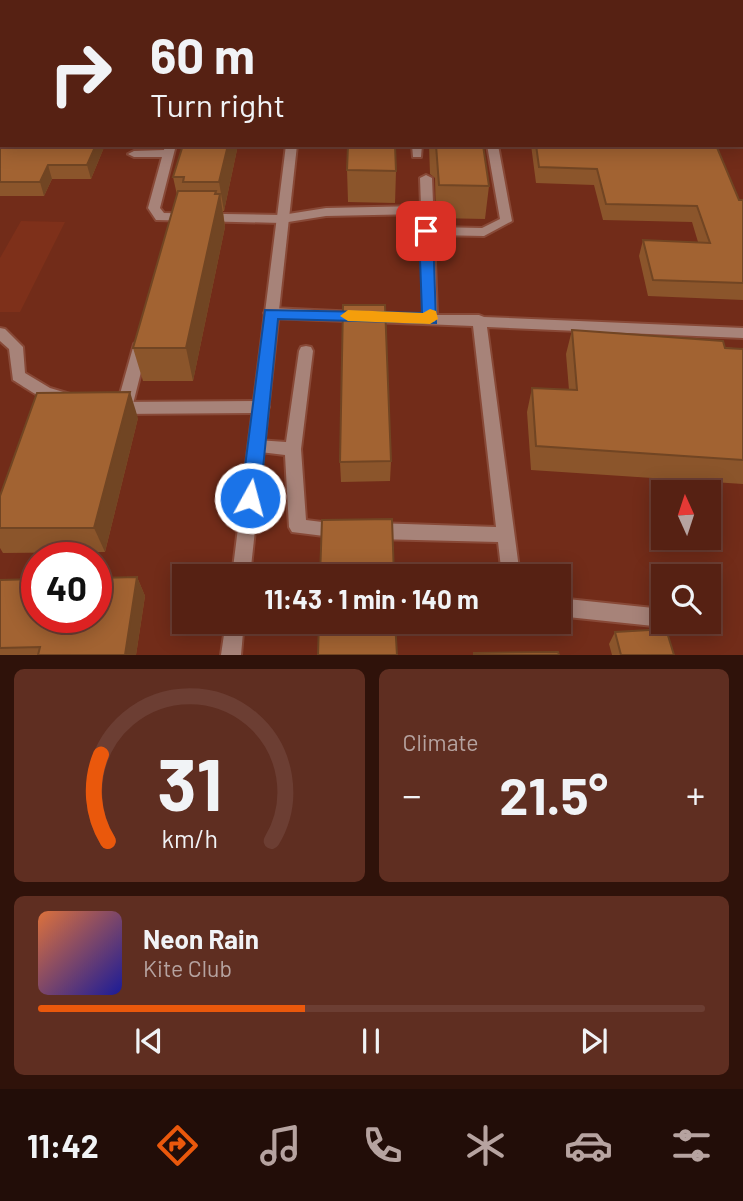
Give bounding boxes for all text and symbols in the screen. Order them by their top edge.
text: 60 m [150,25,255,84]
icon: right [35,28,126,119]
text: Turn right [150,85,285,123]
pin [396,201,456,261]
icon: arrive [407,212,445,250]
position arrow [213,461,287,535]
north arrow [651,480,721,550]
map controls [651,480,721,634]
speed limit sign: 40 [21,542,112,633]
button: search [651,564,721,634]
text: 11:43 · 1 min · 140 m [264,583,479,614]
text: Climate [403,728,479,756]
text: 31 [157,739,222,827]
text: 21.5° [499,763,608,825]
text: − [403,771,422,817]
text: + [686,771,705,817]
text: km/h [161,823,218,853]
text: Neon Rain [143,923,259,954]
text: Kite Club [143,954,232,982]
icon: previous [130,1022,168,1060]
icon: pause [352,1022,390,1060]
icon: next [575,1022,613,1060]
icon: directions [153,1121,202,1170]
icon: music [256,1121,305,1170]
icon: phone [358,1121,407,1170]
icon: climate [461,1121,510,1170]
icon: car [564,1121,613,1170]
icon: filters [667,1121,716,1170]
text: 11:42 [27,1126,99,1164]

